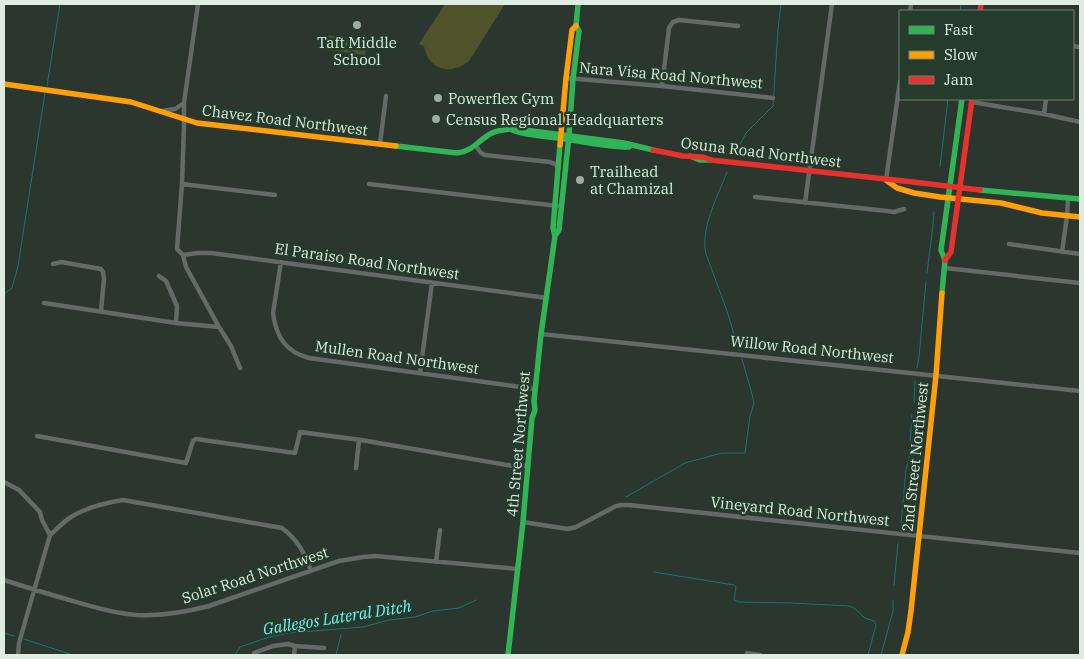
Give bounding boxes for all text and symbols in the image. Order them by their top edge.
legend [899,10,1074,100]
marker: Taft Middle School [351,19,363,31]
text: Fast [944,20,974,39]
place label: Taft Middle School [317,33,397,69]
text: Slow [944,45,978,64]
street label: Nara Visa Road Northwest [578,58,764,92]
text: Jam [944,70,973,89]
place label: Powerflex Gym [448,89,554,108]
marker: Powerflex Gym [432,92,444,104]
street label: Chavez Road Northwest [201,100,369,140]
place label: Census Regional Headquarters [446,110,663,129]
marker: Census Regional Headquarters [430,113,442,125]
street label: Osuna Road Northwest [680,133,842,171]
place label: Trailhead at Chamizal [590,162,673,198]
marker: Trailhead at Chamizal [574,174,586,186]
street label: El Paraiso Road Northwest [273,239,461,283]
street label: Willow Road Northwest [729,331,895,367]
street label: Mullen Road Northwest [314,336,480,378]
street label: 4th Street Northwest [502,370,534,518]
street label: 2nd Street Northwest [898,381,932,533]
street label: Vineyard Road Northwest [710,492,890,530]
street label: Solar Road Northwest [179,542,331,608]
water label: Gallegos Lateral Ditch [261,595,413,639]

